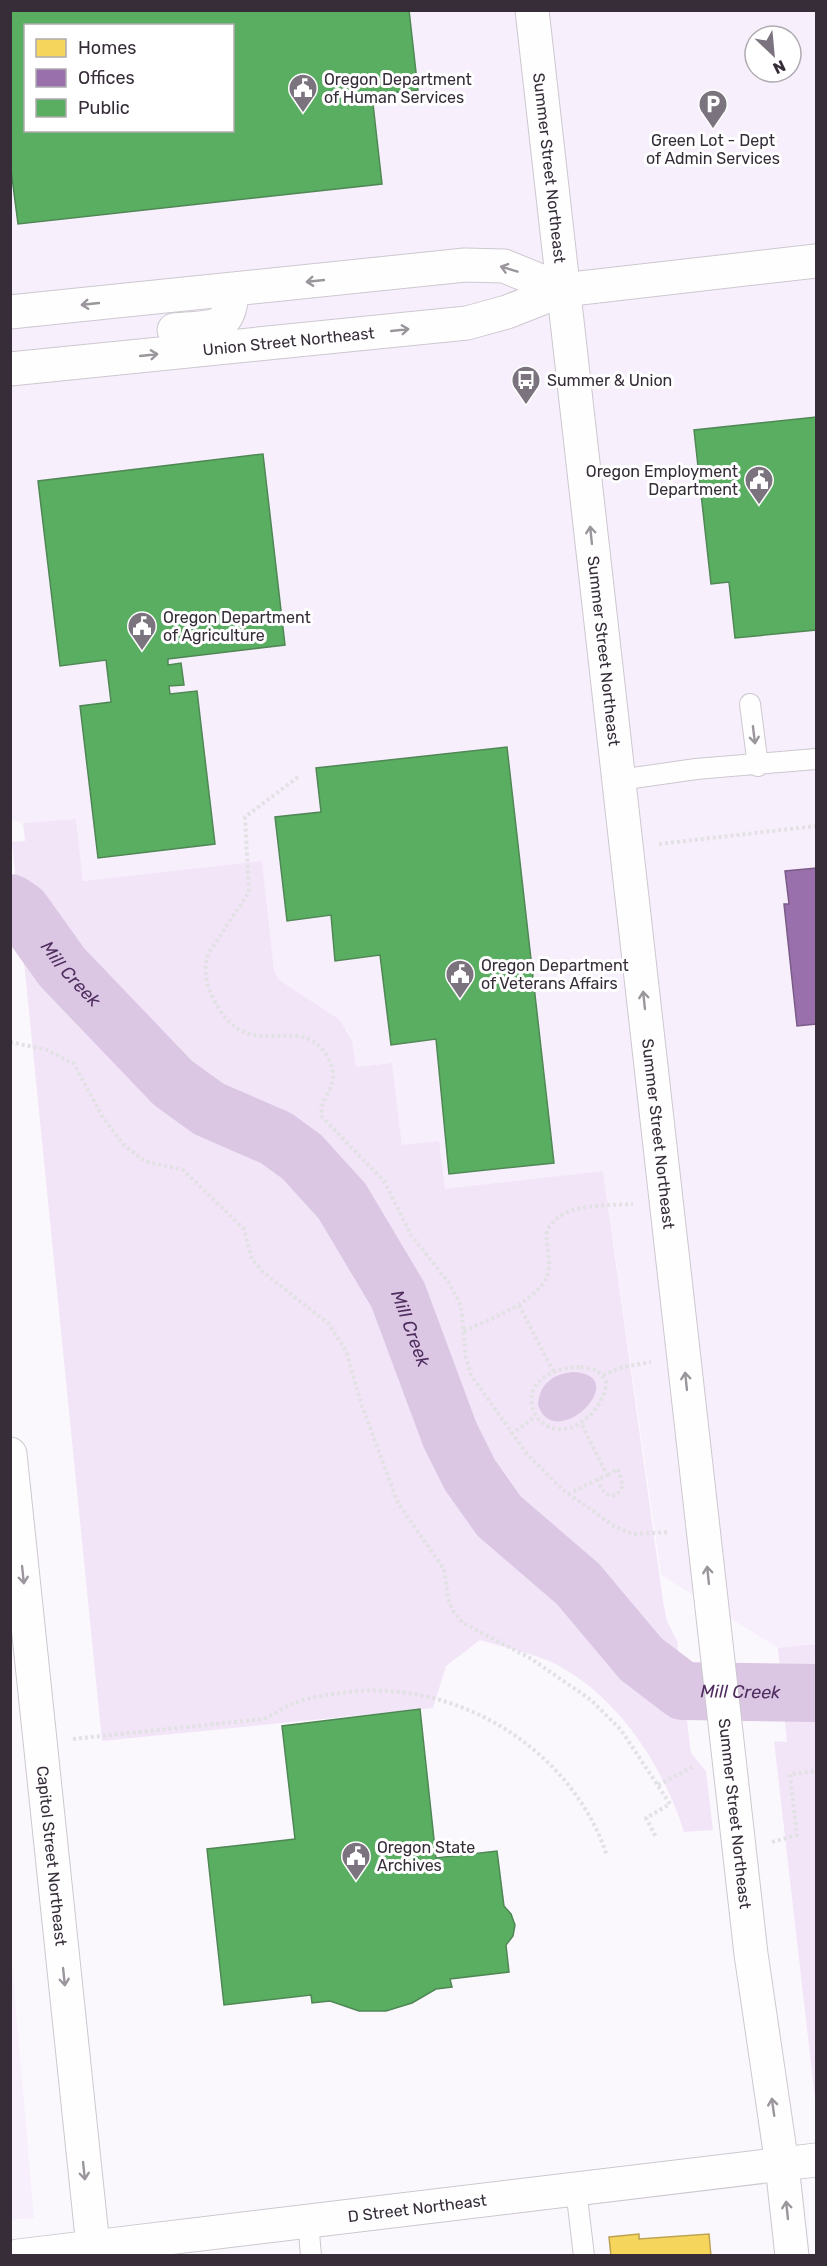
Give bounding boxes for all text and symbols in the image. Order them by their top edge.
legend [24,24,234,132]
north arrow [743,24,803,84]
text: Homes [78,37,136,59]
text: N [770,56,789,78]
text: Offices [78,67,135,89]
place label: Oregon Department of Human Services [324,70,472,107]
public building icon: Oregon Department of Human Services [287,72,319,114]
street label: Summer Street Northeast [529,72,569,264]
parking icon: Green Lot - Dept of Admin Services [697,88,729,130]
text: Public [78,97,130,119]
place label: Green Lot - Dept of Admin Services [646,131,780,168]
one-way arrow [500,263,519,274]
one-way arrow [306,276,326,287]
one-way arrow [81,299,100,310]
street label: Union Street Northeast [202,323,375,360]
one-way arrow [390,324,409,335]
one-way arrow [138,349,158,360]
bus stop icon: Summer & Union [510,364,542,406]
place label: Summer & Union [547,371,672,390]
place label: Oregon Employment Department [586,462,738,499]
public building icon: Oregon Employment Department [743,464,775,506]
one-way arrow [585,525,596,545]
street label: Summer Street Northeast [584,555,624,747]
place label: Oregon Department of Agriculture [163,608,311,645]
public building icon: Oregon Department of Agriculture [126,610,158,652]
one-way arrow [748,724,759,744]
water label: Mill Creek [36,937,106,1012]
place label: Oregon Department of Veterans Affairs [481,956,629,993]
public building icon: Oregon Department of Veterans Affairs [444,958,476,1000]
one-way arrow [638,990,649,1010]
street label: Summer Street Northeast [638,1038,678,1230]
water label: Mill Creek [386,1287,435,1371]
one-way arrow [681,1372,692,1392]
one-way arrow [18,1564,29,1584]
one-way arrow [702,1566,713,1586]
water label: Mill Creek [700,1680,781,1703]
street label: Summer Street Northeast [715,1717,755,1910]
street label: Capitol Street Northeast [33,1765,70,1947]
place label: Oregon State Archives [377,1838,475,1875]
public building icon: Oregon State Archives [340,1840,372,1882]
one-way arrow [59,1967,70,1987]
one-way arrow [768,2097,779,2117]
one-way arrow [79,2161,90,2181]
street label: D Street Northeast [347,2191,488,2226]
one-way arrow [781,2201,792,2221]

